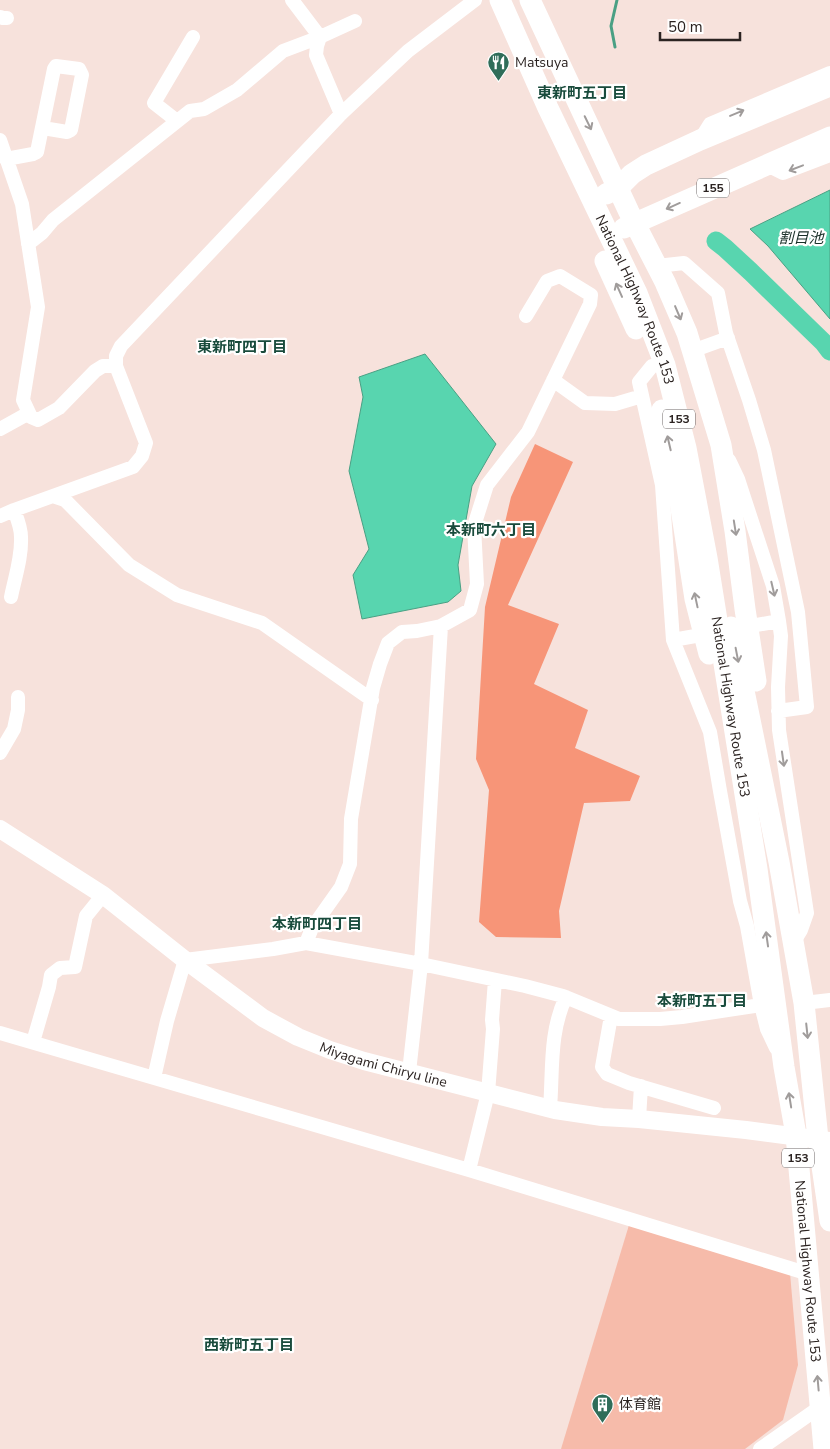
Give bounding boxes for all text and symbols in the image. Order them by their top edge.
scale bar [660,10,740,42]
text: 50 m [668,17,703,37]
restaurant icon: Matsuya [487,50,511,81]
place label: Matsuya [515,53,568,72]
district label: 東新町五丁目 [537,83,627,103]
one-way arrow [729,107,744,117]
one-way arrow [583,116,593,131]
one-way arrow [789,164,804,173]
road number: 155 [697,178,729,198]
one-way arrow [666,202,681,212]
street label: National Highway Route 153 [591,212,679,386]
water label: 割目池 [778,228,825,248]
one-way arrow [613,283,623,298]
one-way arrow [675,305,684,320]
district label: 東新町四丁目 [197,337,287,357]
road number: 153 [663,409,695,428]
one-way arrow [664,436,673,452]
district label: 本新町六丁目 [446,520,536,540]
one-way arrow [730,520,740,536]
one-way arrow [769,580,778,596]
one-way arrow [691,593,700,609]
street label: National Highway Route 153 [707,615,754,799]
one-way arrow [733,646,742,662]
one-way arrow [778,751,788,767]
district label: 本新町四丁目 [272,914,362,934]
one-way arrow [761,931,771,947]
district label: 本新町五丁目 [657,991,747,1011]
one-way arrow [802,1022,812,1038]
street label: Miyagami Chiryu line [317,1038,449,1092]
one-way arrow [784,1092,794,1108]
road number: 153 [782,1148,814,1168]
street label: National Highway Route 153 [790,1179,825,1363]
district label: 西新町五丁目 [204,1335,294,1355]
one-way arrow [813,1375,823,1391]
building icon: 体育館 [591,1392,615,1423]
place label: 体育館 [619,1395,661,1414]

